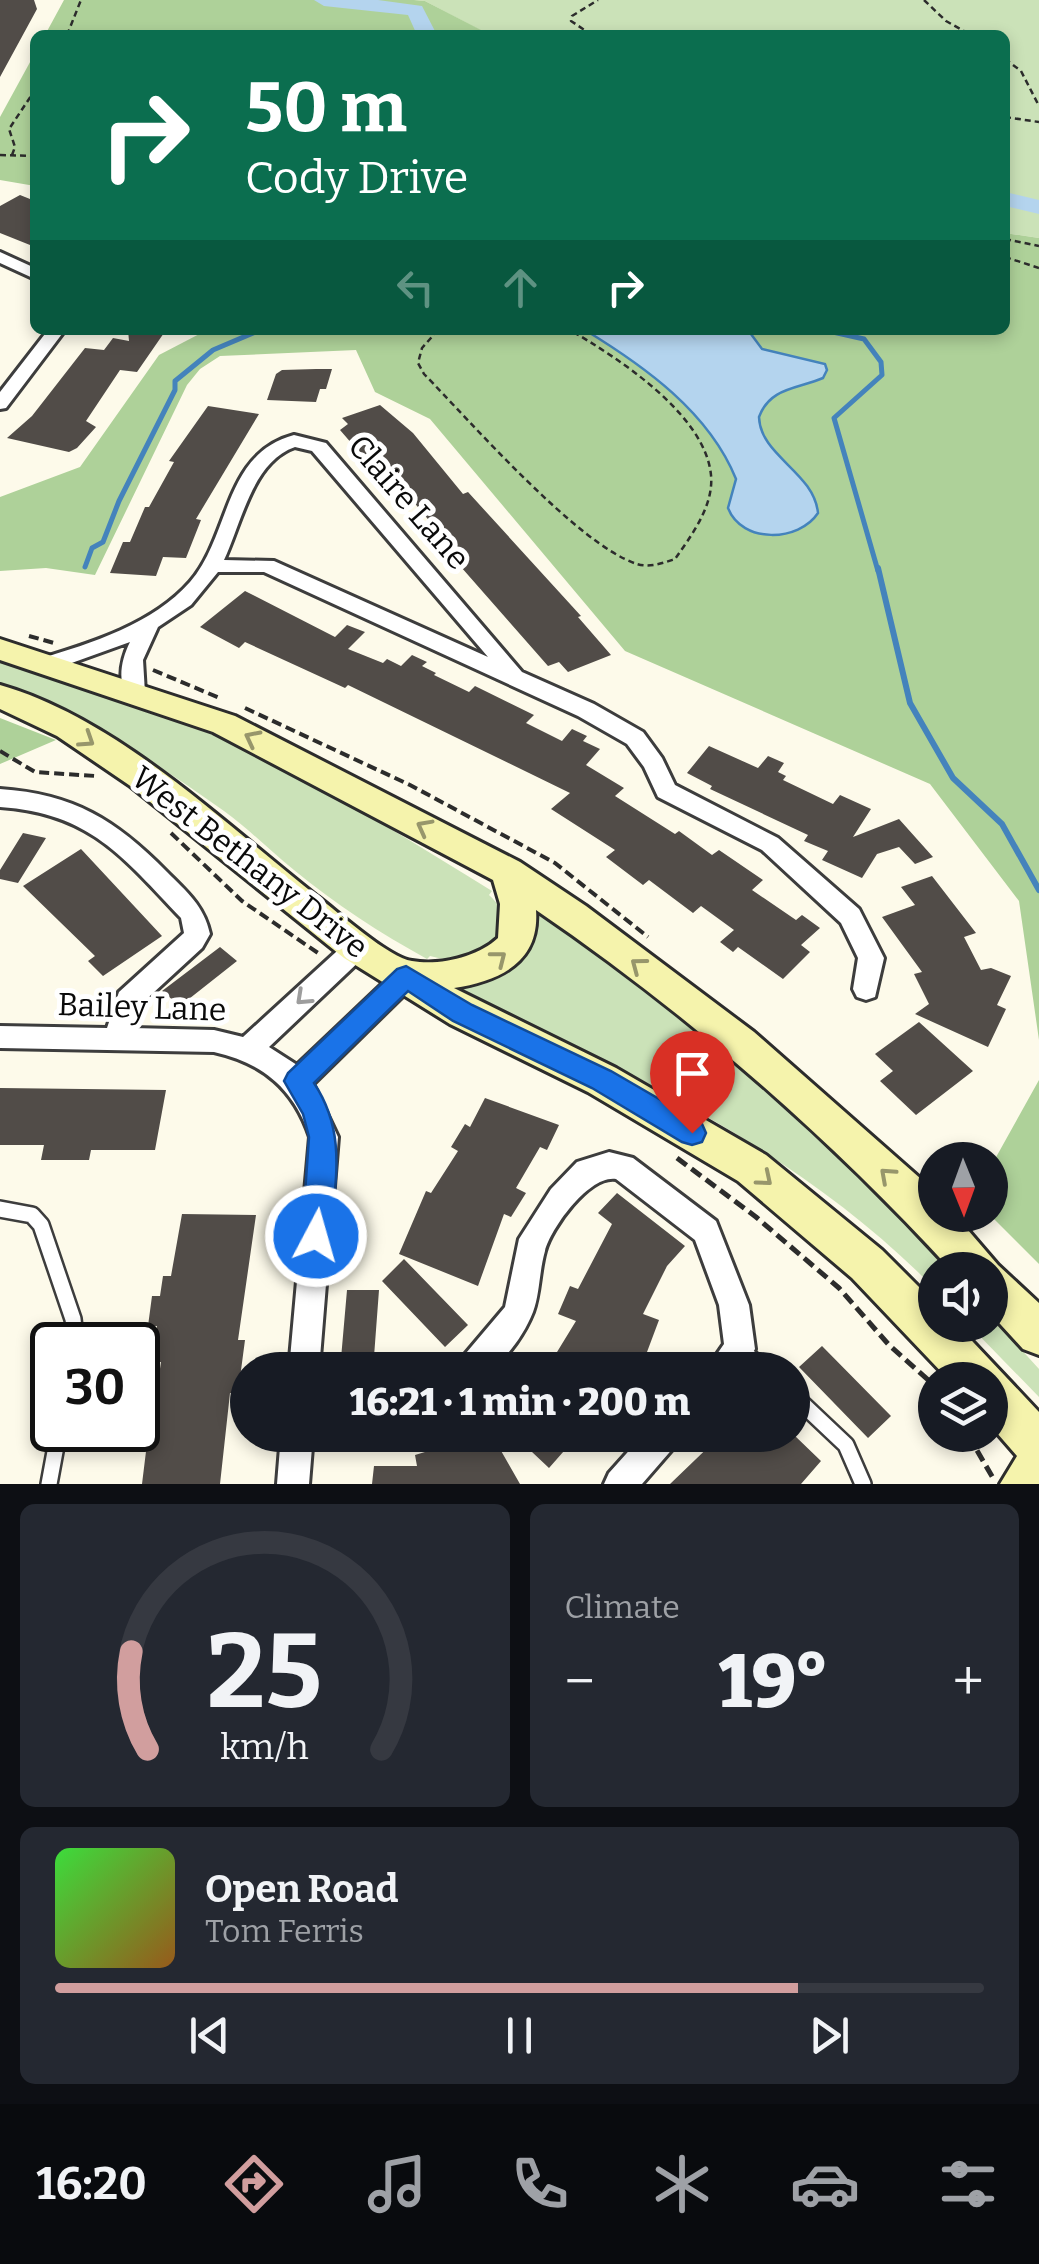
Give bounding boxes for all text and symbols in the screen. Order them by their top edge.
text: 50 m [245,66,407,150]
icon: right [80,70,210,200]
text: Cody Drive [245,151,468,205]
icon: left [388,260,443,315]
icon: ahead [493,260,548,315]
icon: right [598,260,653,315]
street label: Claire Lane [340,427,478,577]
one-way arrow [76,728,94,747]
one-way arrow [244,730,262,750]
street label: West Bethany Drive [124,758,376,966]
one-way arrow [416,819,434,839]
one-way arrow [488,952,506,970]
one-way arrow [631,960,649,977]
street label: Bailey Lane [57,985,227,1029]
one-way arrow [296,986,315,1004]
pin [650,1031,735,1134]
icon: arrive [665,1046,720,1101]
north arrow [918,1142,1008,1232]
map controls [918,1142,1008,1452]
one-way arrow [753,1167,771,1185]
one-way arrow [880,1169,899,1187]
position arrow [264,1184,368,1288]
button: sound [918,1252,1008,1342]
speed limit sign: 30 [30,1322,160,1452]
button: layers [918,1362,1008,1452]
text: 16:21 · 1 min · 200 m [350,1379,690,1425]
text: Climate [565,1588,680,1626]
text: 25 [207,1610,322,1735]
text: 19° [719,1637,829,1727]
text: − [565,1649,595,1715]
text: + [953,1649,984,1715]
text: km/h [221,1726,309,1768]
text: Open Road [205,1866,398,1912]
text: Tom Ferris [205,1912,364,1950]
icon: previous [182,2008,237,2063]
icon: pause [492,2008,547,2063]
icon: next [802,2008,857,2063]
icon: directions [219,2149,289,2219]
icon: music [362,2149,432,2219]
icon: phone [505,2149,575,2219]
icon: climate [647,2149,717,2219]
icon: car [790,2149,860,2219]
icon: filters [933,2149,1003,2219]
text: 16:20 [36,2157,147,2211]

